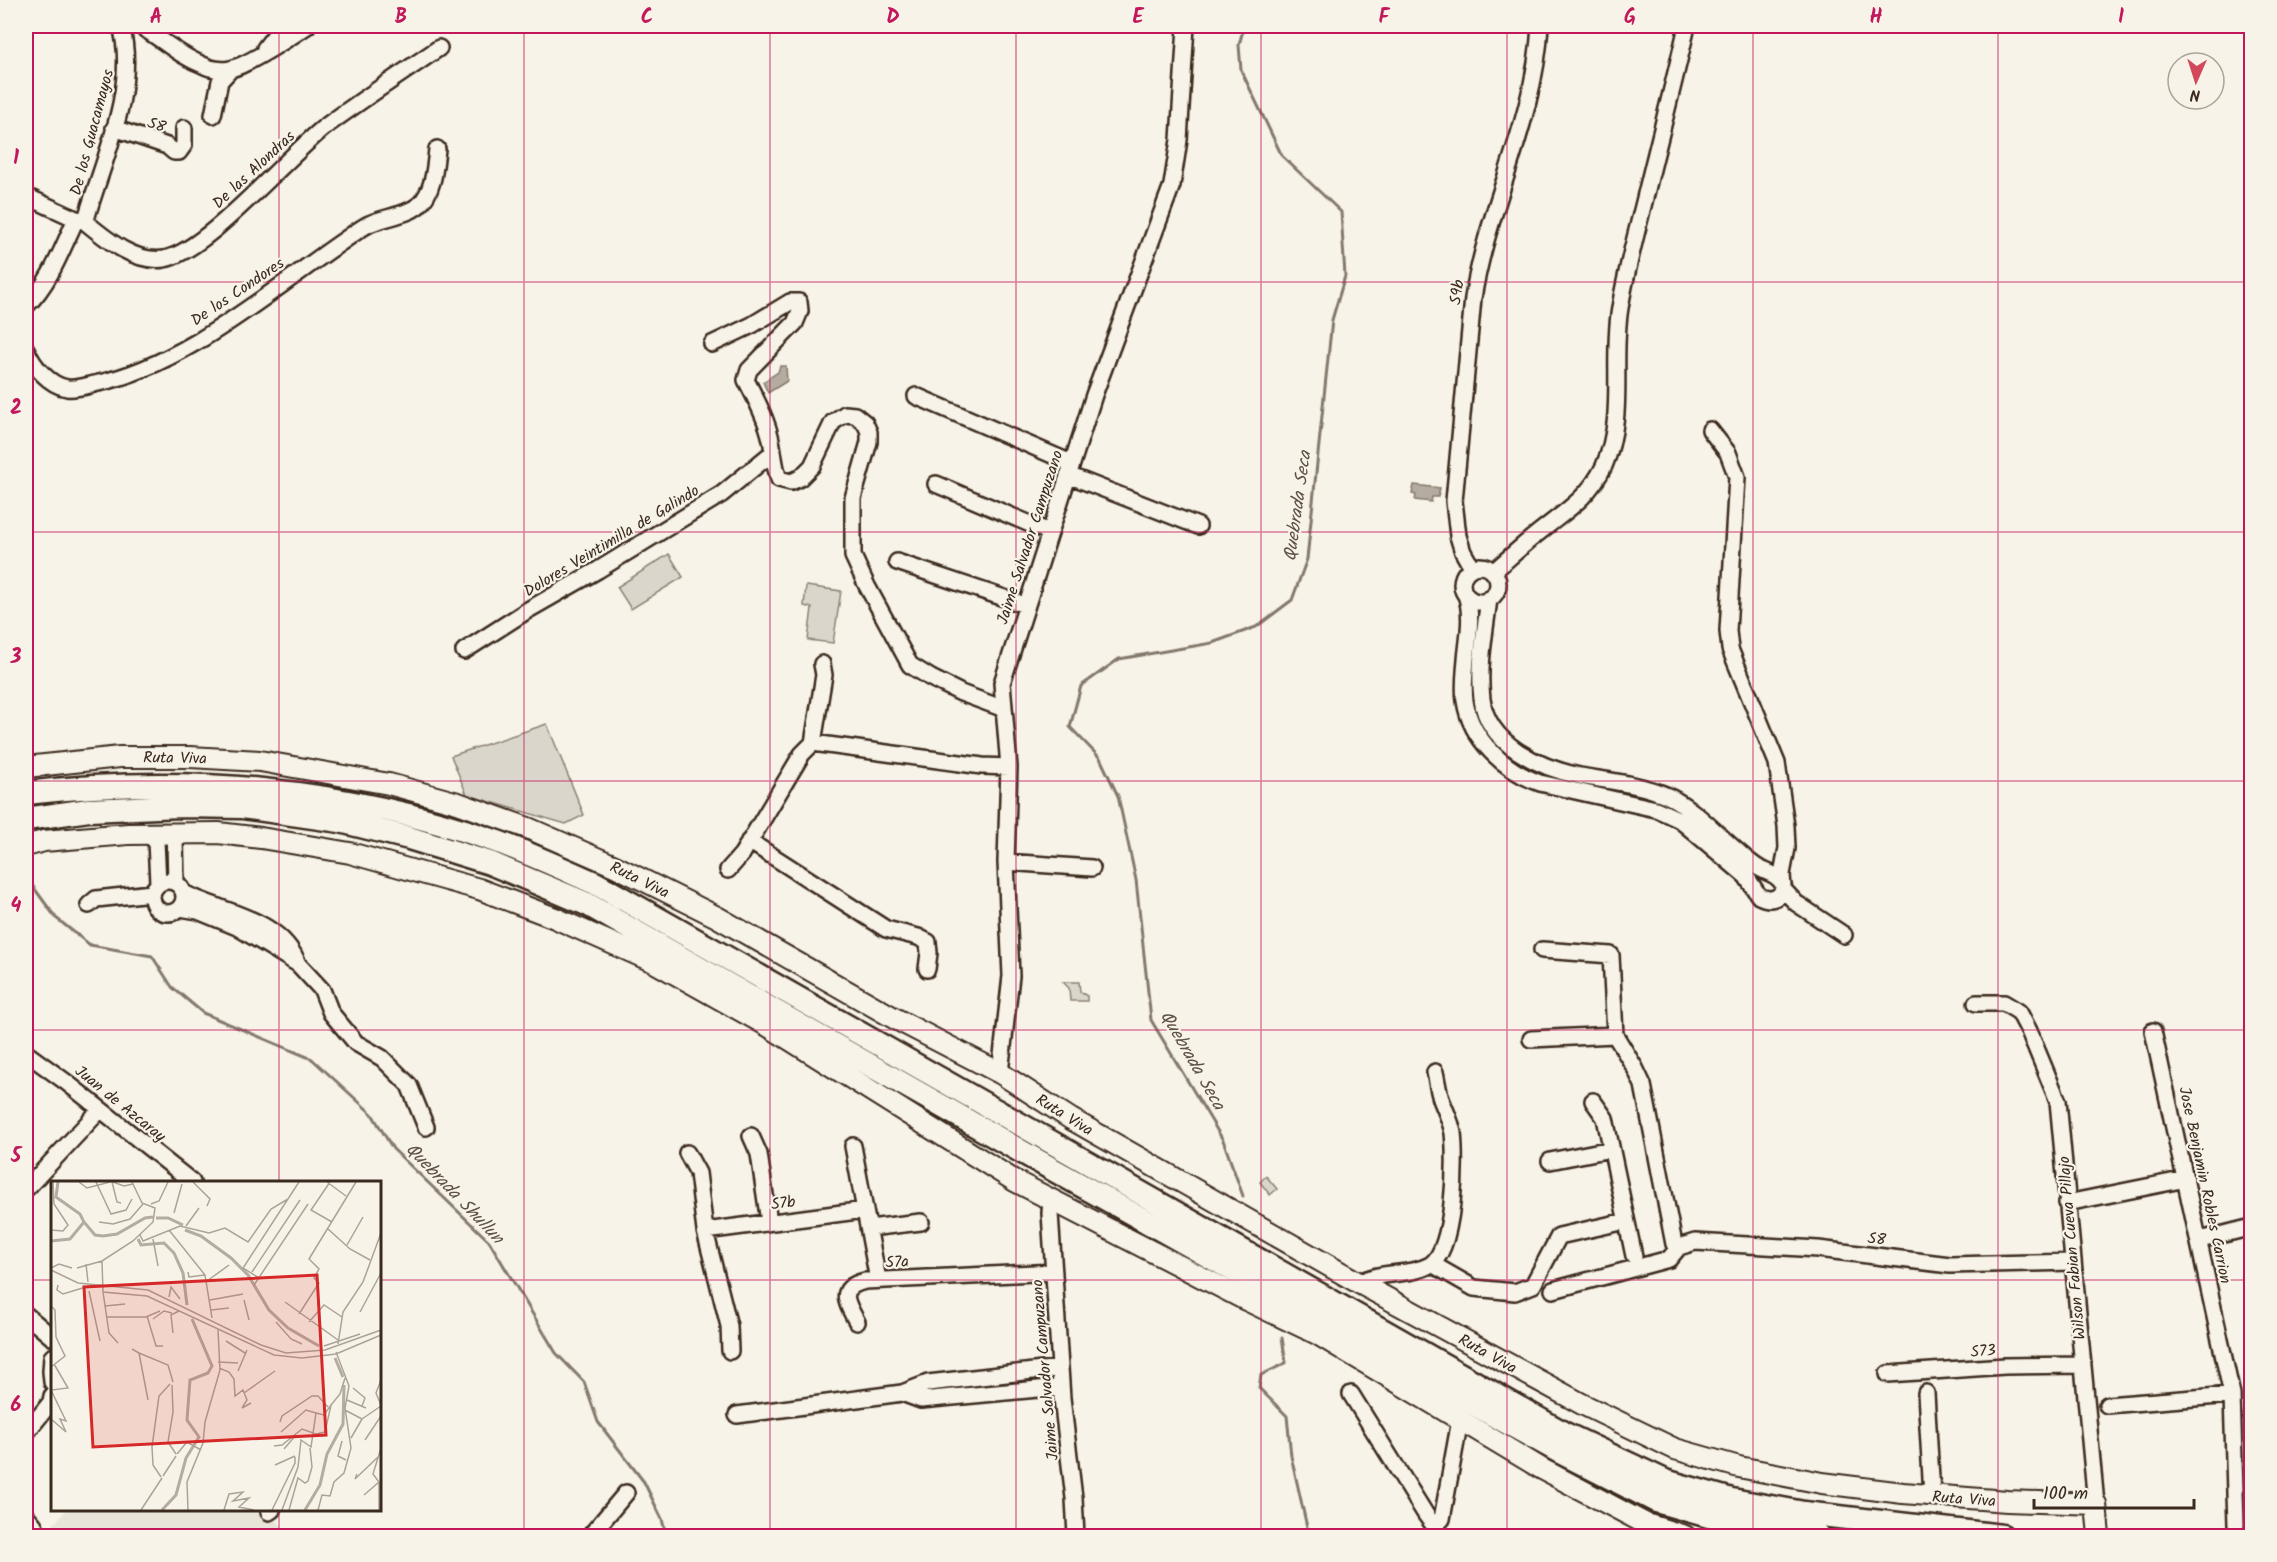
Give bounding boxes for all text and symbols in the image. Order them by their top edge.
text: A [150,2,162,34]
text: B [395,2,407,34]
text: C [641,2,653,34]
text: D [886,2,900,34]
text: E [1132,2,1144,34]
text: F [1379,2,1391,34]
text: G [1624,2,1636,34]
text: H [1869,2,1883,34]
text: I [2118,2,2124,34]
north arrow [2166,51,2226,111]
street label: De los Guacamayos [64,66,121,198]
text: N [2190,82,2201,107]
street label: S8 [144,111,169,140]
street label: De las Alondras [207,125,301,215]
text: 1 [13,143,19,175]
street label: De los Condores [186,252,290,333]
street label: S9b [1443,277,1472,306]
text: 2 [10,393,22,425]
street label: Jaime Salvador Campuzano [990,447,1070,628]
water label: Quebrada Seca [1276,448,1321,563]
street label: Dolores Veintimilla de Galindo [519,479,704,604]
text: 3 [10,642,22,674]
street label: Ruta Viva [143,745,207,772]
street label: Ruta Viva [605,855,673,906]
text: 4 [11,891,22,923]
water label: Quebrada Seca [1151,1005,1233,1117]
street label: Juan de Azcaray [69,1060,171,1149]
street label: Jose Benjamin Robles Carrion [2171,1085,2238,1286]
street label: Ruta Viva [1031,1088,1098,1143]
water label: Quebrada Shullun [398,1137,511,1252]
text: 5 [10,1141,23,1173]
street label: Wilson Fabian Cueva Pillajo [2052,1155,2093,1341]
inset map [51,1181,381,1511]
street label: S7b [770,1190,797,1217]
street label: S8 [1867,1226,1888,1253]
street label: S7a [885,1249,909,1276]
street label: Jaime Salvador Campuzano [1025,1278,1066,1461]
street label: Ruta Viva [1453,1328,1521,1381]
street label: S73 [1970,1338,1997,1365]
text: 6 [11,1390,22,1422]
scale bar [2034,1472,2194,1510]
text: 100 m [2043,1480,2088,1509]
street label: Ruta Viva [1931,1485,1997,1514]

